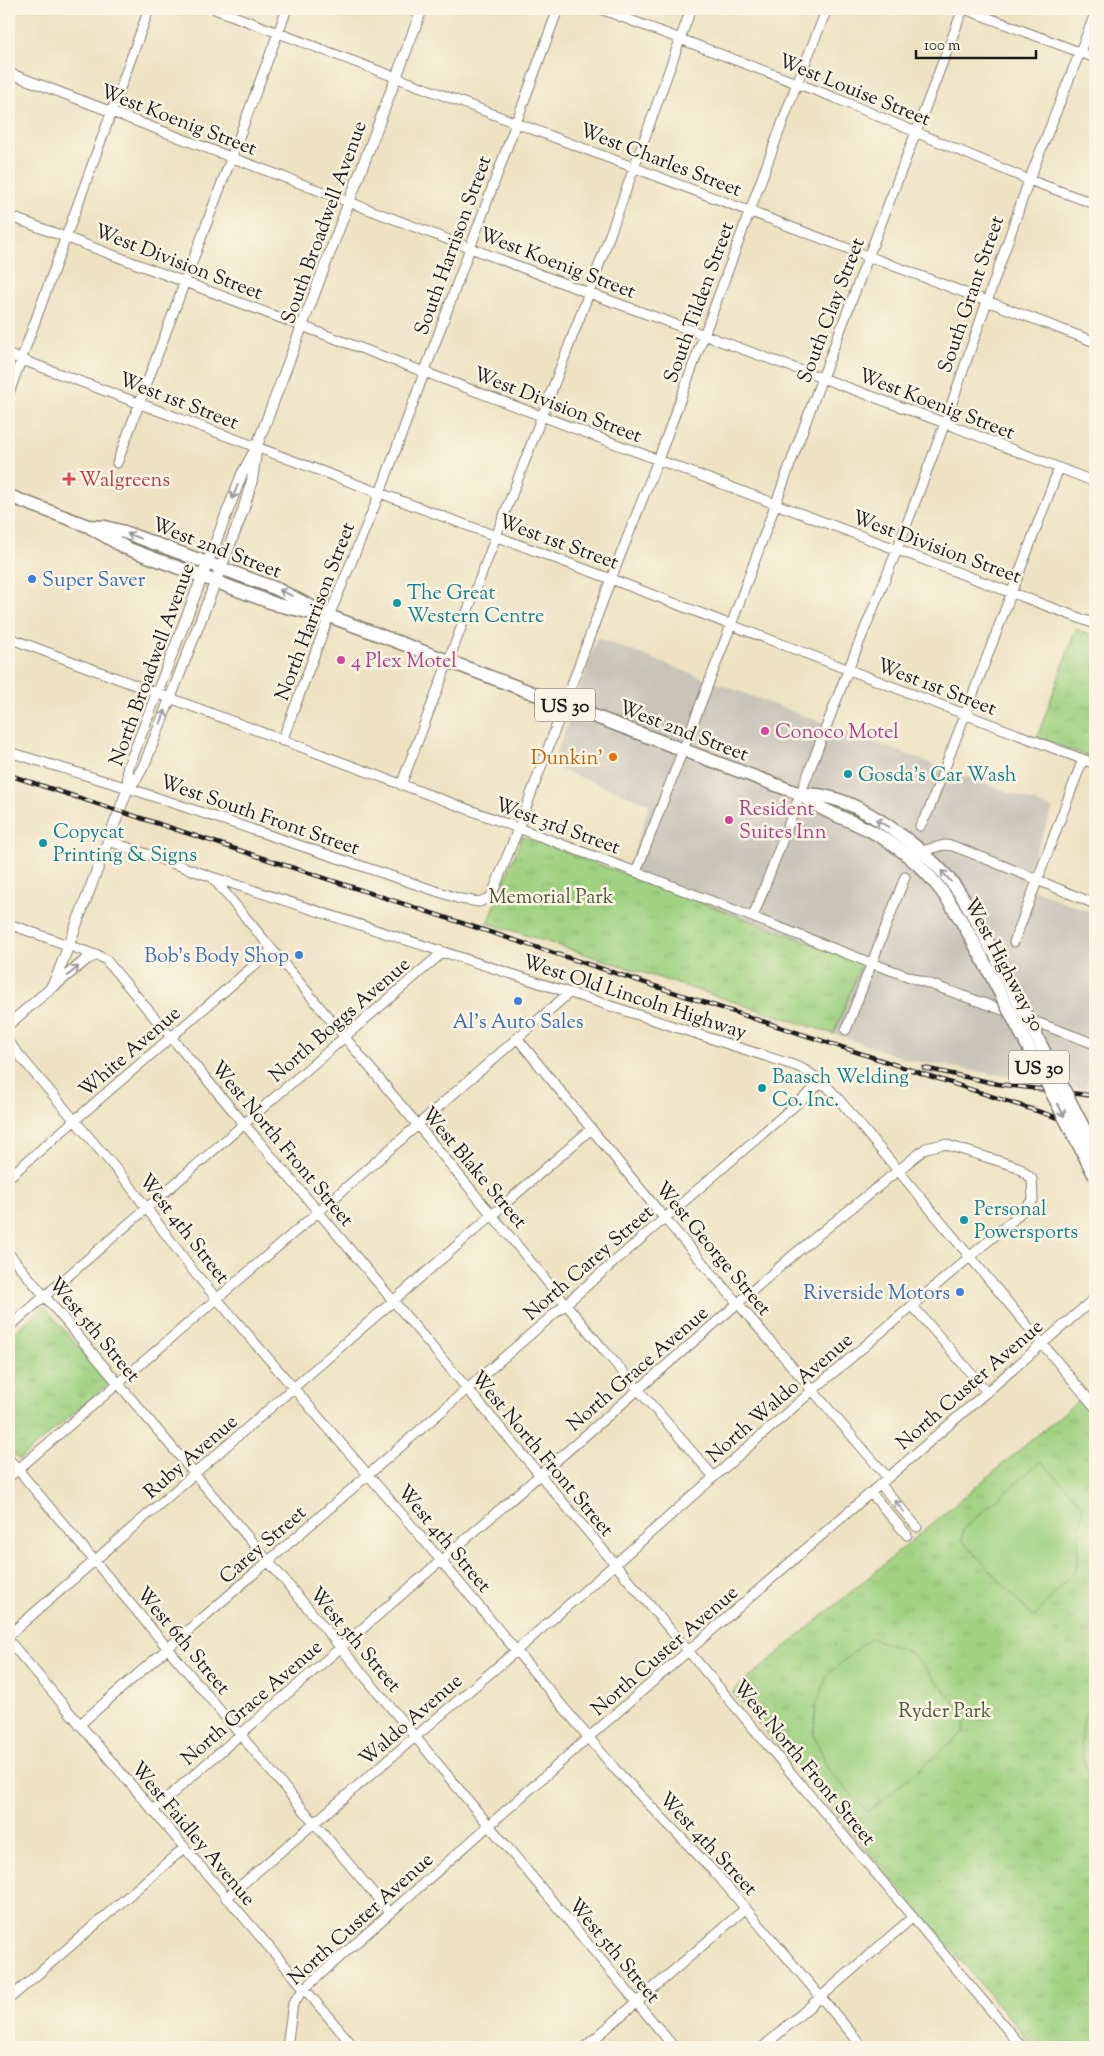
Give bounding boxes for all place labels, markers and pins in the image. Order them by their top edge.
place label: Walgreens [79,467,170,496]
marker: Walgreens [63,473,75,485]
place label: Super Saver [42,567,146,596]
marker: Super Saver [26,573,38,585]
place label: The Great Western Centre [407,580,544,632]
marker: The Great Western Centre [391,597,403,609]
place label: 4 Plex Motel [351,648,457,677]
marker: 4 Plex Motel [335,654,347,666]
place label: Conoco Motel [775,719,899,748]
marker: Conoco Motel [759,725,771,737]
place label: Dunkin' [531,745,603,774]
marker: Dunkin' [607,751,619,763]
place label: Gosda's Car Wash [858,762,1017,791]
marker: Gosda's Car Wash [842,768,854,780]
place label: Resident Suites Inn [739,796,827,848]
marker: Resident Suites Inn [723,814,735,826]
place label: Copycat Printing & Signs [53,819,197,871]
marker: Copycat Printing & Signs [37,837,49,849]
place label: Bob's Body Shop [144,943,289,972]
marker: Bob's Body Shop [293,949,305,961]
marker: Al's Auto Sales [512,995,524,1007]
place label: Al's Auto Sales [452,1009,584,1038]
place label: Baasch Welding Co. Inc. [772,1064,909,1116]
marker: Baasch Welding Co. Inc. [756,1082,768,1094]
place label: Personal Powersports [974,1196,1078,1248]
marker: Personal Powersports [958,1214,970,1226]
place label: Riverside Motors [803,1280,950,1309]
marker: Riverside Motors [954,1286,966,1298]

